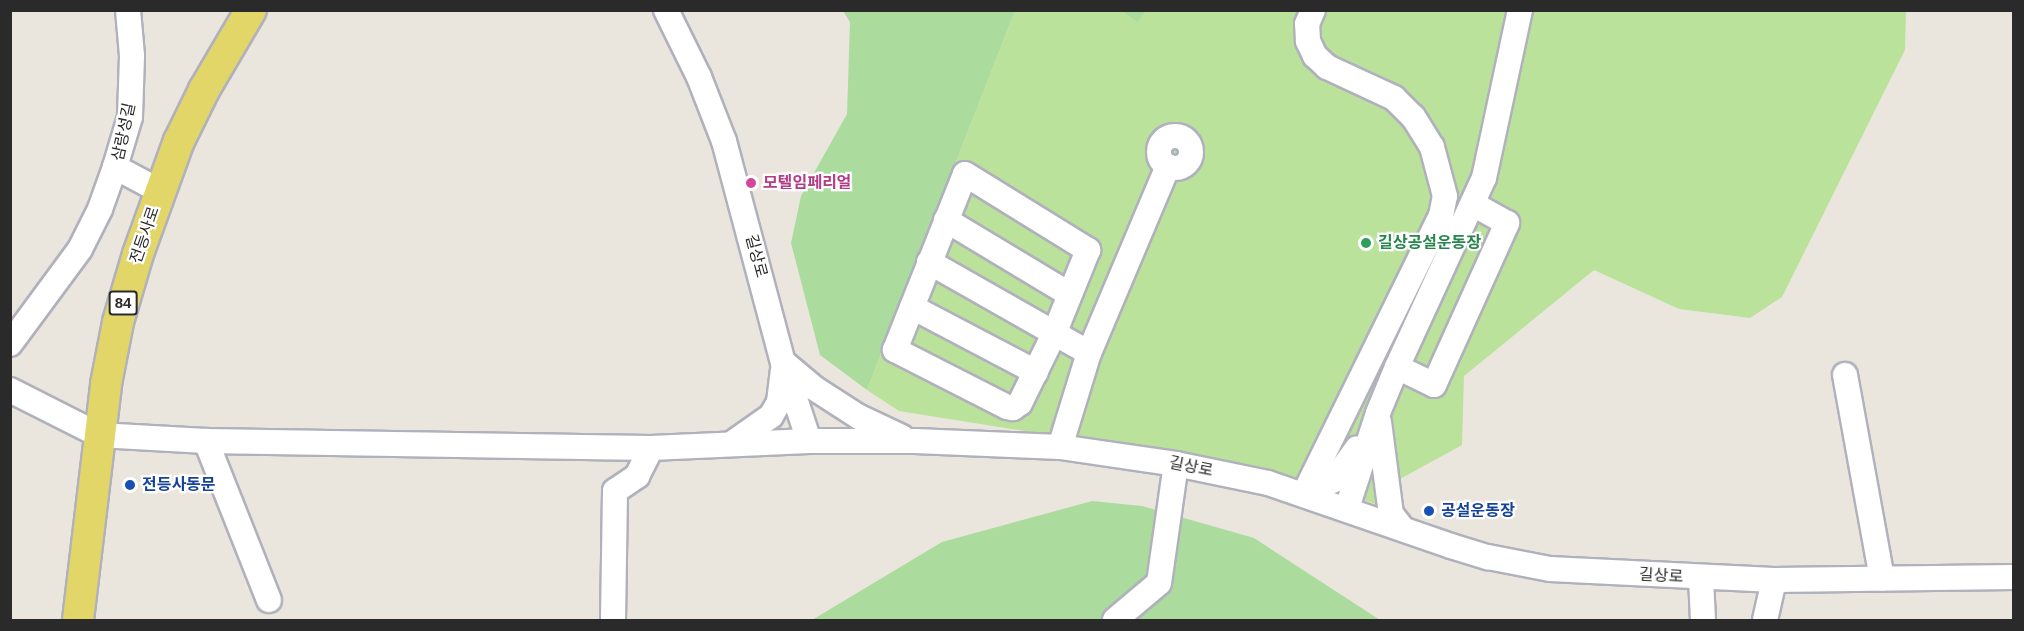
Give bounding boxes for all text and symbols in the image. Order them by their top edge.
street label: 삼랑성길 [108,101,140,163]
place label: 모텔임페리얼 [763,173,851,193]
marker: 모텔임페리얼 [744,176,758,190]
street label: 전등사로 [126,204,164,266]
street label: 길상로 [741,232,771,280]
place label: 길상공설운동장 [1378,233,1481,253]
marker: 길상공설운동장 [1359,236,1373,250]
road number: 84 [108,291,138,315]
street label: 길상로 [1167,453,1215,481]
place label: 전등사동문 [142,475,216,495]
marker: 전등사동문 [123,478,137,492]
place label: 공설운동장 [1441,501,1515,521]
marker: 공설운동장 [1422,504,1436,518]
street label: 길상로 [1638,565,1684,587]

